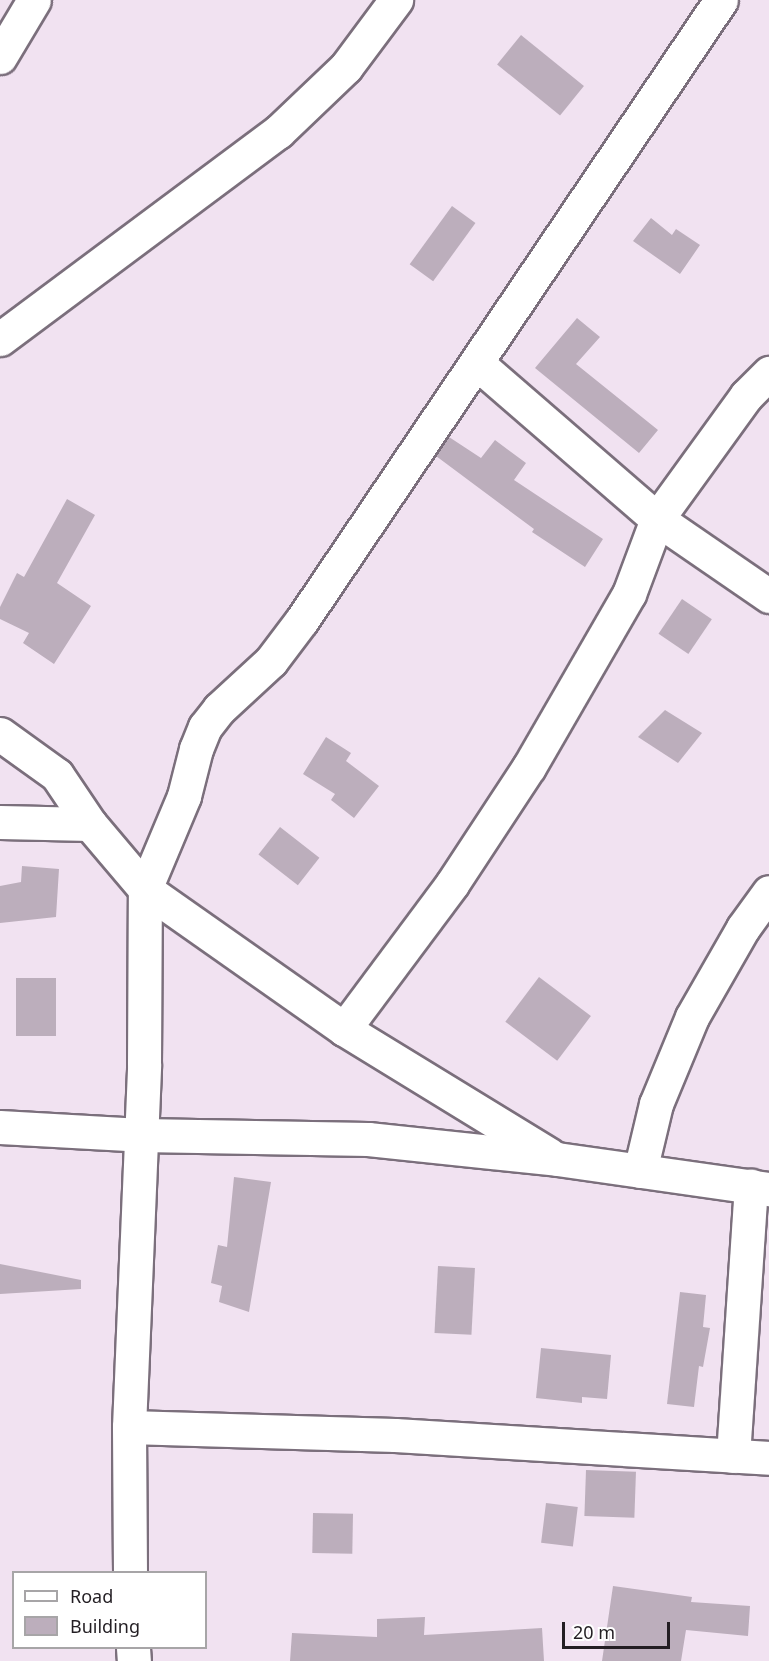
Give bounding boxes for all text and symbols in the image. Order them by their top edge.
legend [12,1571,207,1649]
text: Road [70,1584,113,1608]
scale bar [565,1610,673,1648]
text: Building [70,1614,140,1638]
text: 20 m [573,1620,615,1644]

